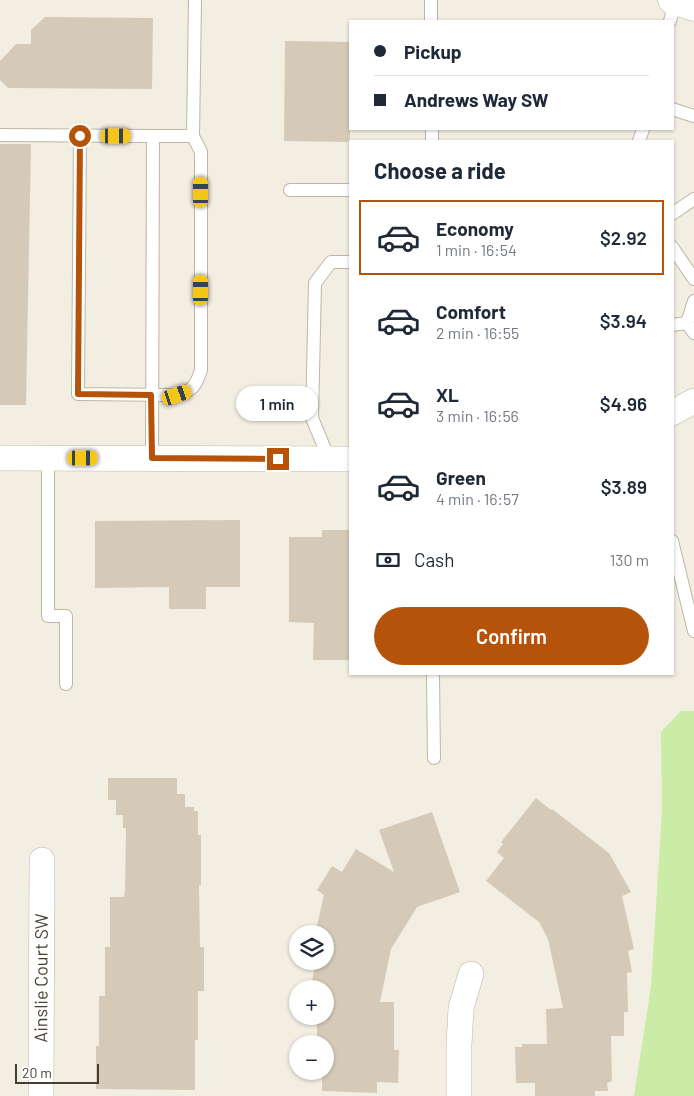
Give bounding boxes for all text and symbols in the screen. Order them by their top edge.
text: Pickup [404,40,462,63]
text: Andrews Way SW [404,88,548,111]
route start [69,125,91,147]
car [101,129,131,144]
text: Choose a ride [374,157,506,183]
car [193,177,208,207]
icon: car [376,215,421,260]
text: Economy [436,217,514,240]
text: $2.92 [600,226,647,249]
text: 1 min · 16:54 [436,240,517,259]
car [193,275,208,305]
icon: car [376,298,421,343]
text: Comfort [436,300,506,323]
text: $3.94 [600,309,647,332]
text: 2 min · 16:55 [436,323,519,342]
icon: car [376,381,421,426]
car [160,383,193,407]
text: XL [436,383,459,406]
callout: 1 min [237,386,319,422]
text: $4.96 [600,392,647,415]
text: 1 min [260,394,294,413]
text: 3 min · 16:56 [436,406,519,425]
route end [267,448,289,470]
car [68,451,98,466]
icon: car [376,464,421,509]
text: Green [436,466,486,489]
text: $3.89 [601,475,647,498]
text: 4 min · 16:57 [436,489,519,508]
icon: cash [374,546,402,574]
text: Cash [414,548,455,571]
text: 130 m [610,550,649,569]
button: Confirm [374,607,649,665]
street label: Ainslie Court SW [29,913,52,1043]
map controls [289,925,334,1080]
button: layers [289,925,334,970]
button: + [289,980,334,1025]
button: − [289,1035,334,1080]
scale bar [15,1061,99,1084]
text: 20 m [22,1064,52,1081]

